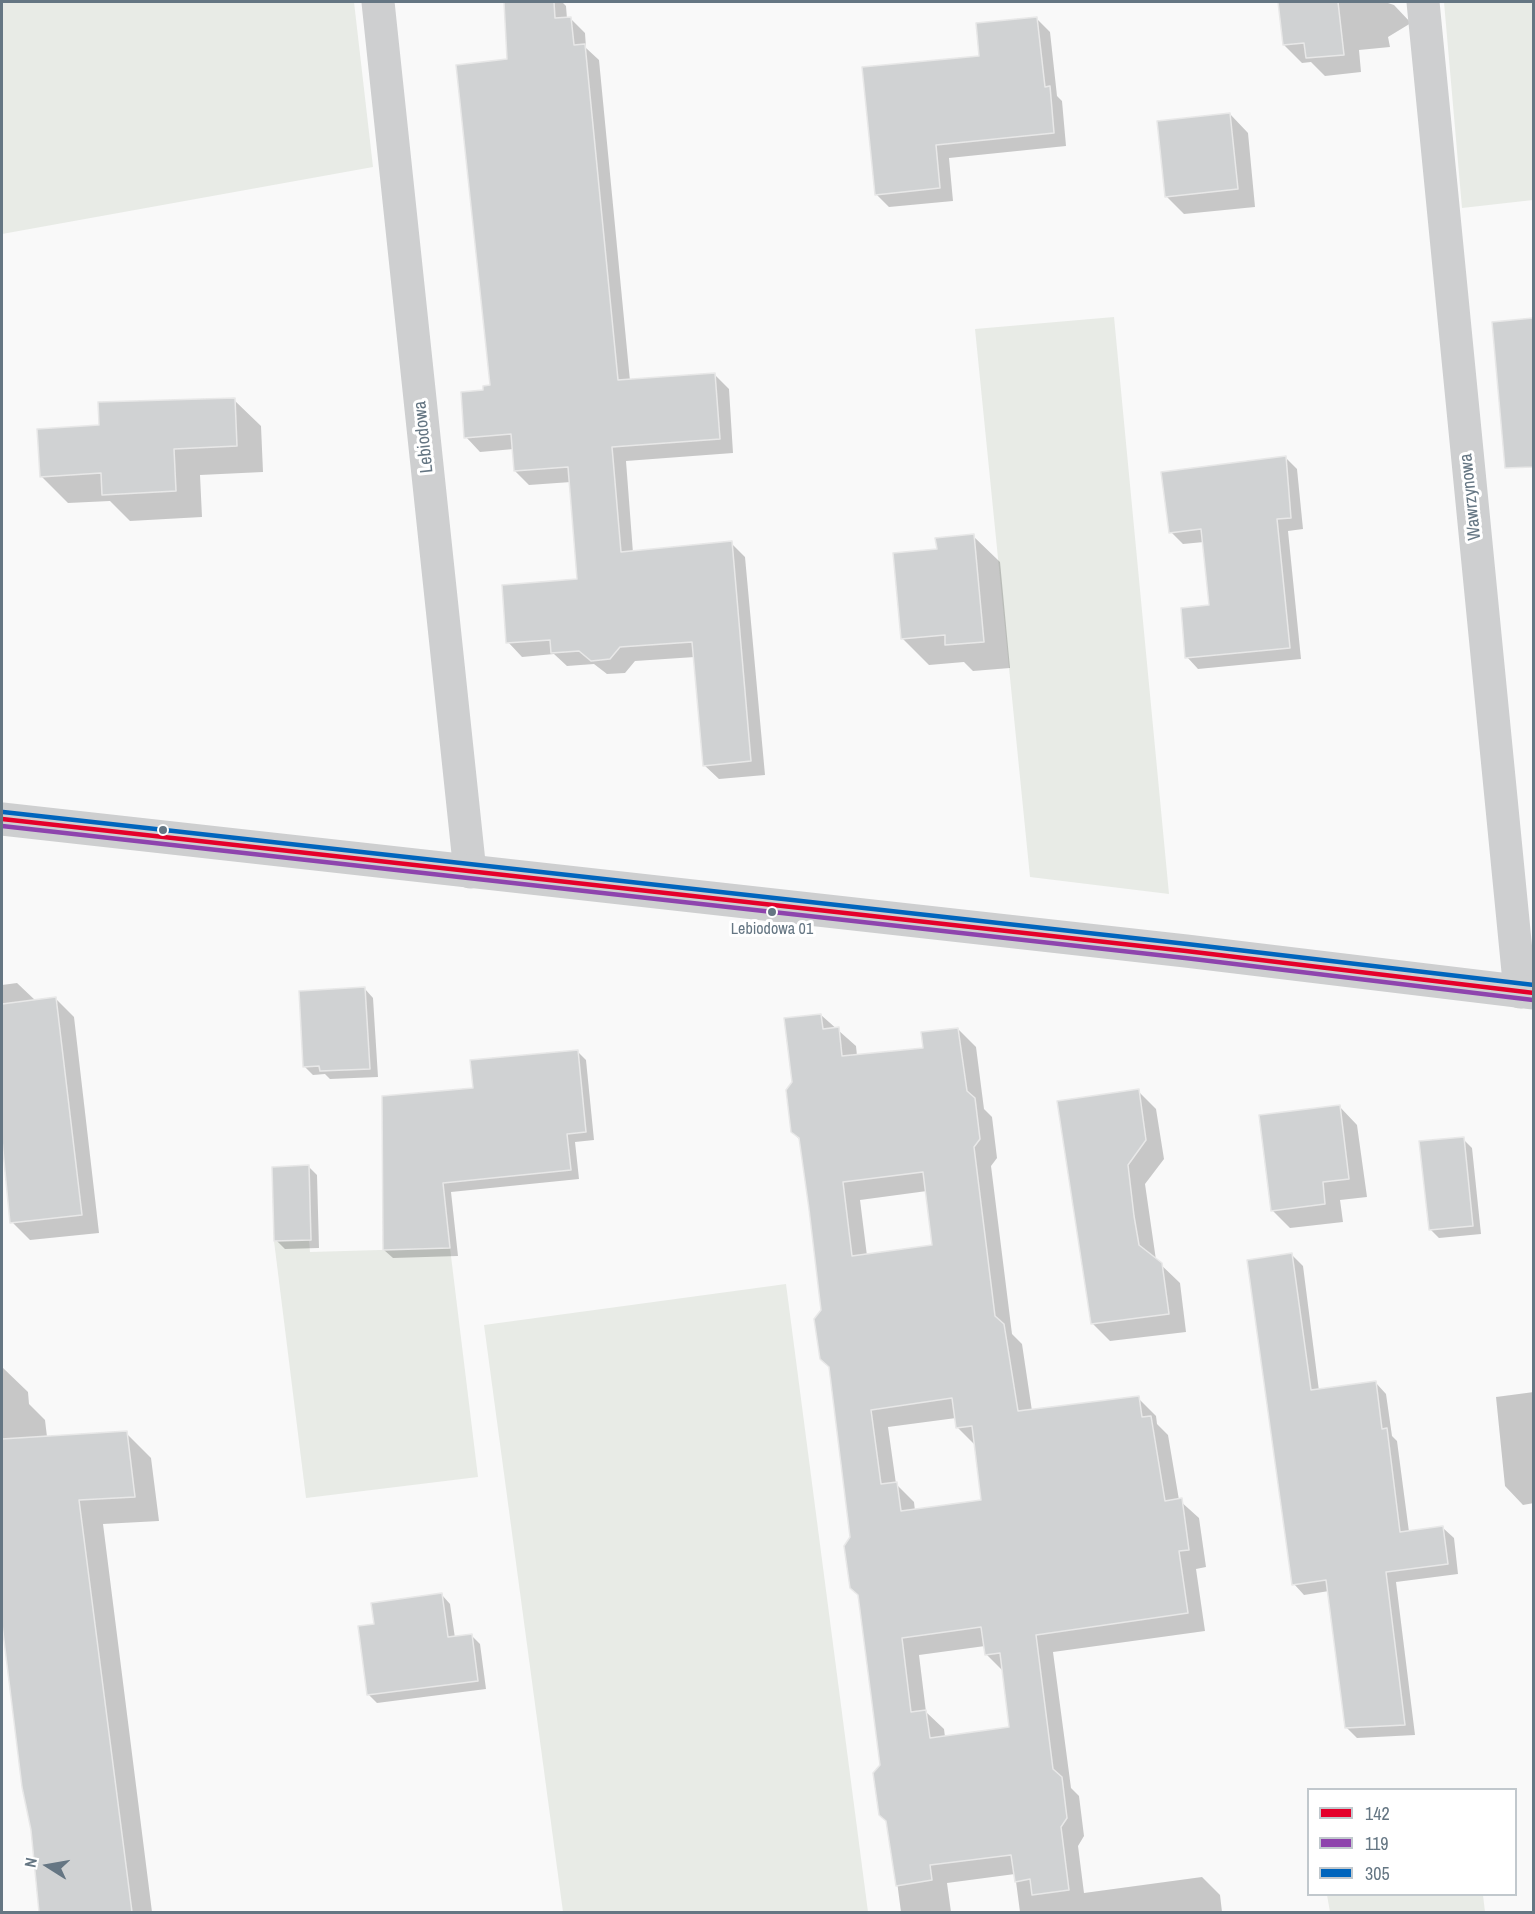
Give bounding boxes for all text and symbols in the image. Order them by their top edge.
street label: Lebiodowa [409,400,439,474]
street label: Wawrzynowa [1456,453,1486,541]
unlabelled marker [157,824,169,836]
marker: Lebiodowa 01 [766,906,778,918]
place label: Lebiodowa 01 [731,920,813,940]
legend [1307,1788,1517,1896]
text: 142 [1365,1801,1390,1826]
text: 119 [1365,1831,1389,1856]
north arrow [18,1836,78,1896]
text: N [19,1856,42,1869]
text: 305 [1365,1861,1390,1886]

